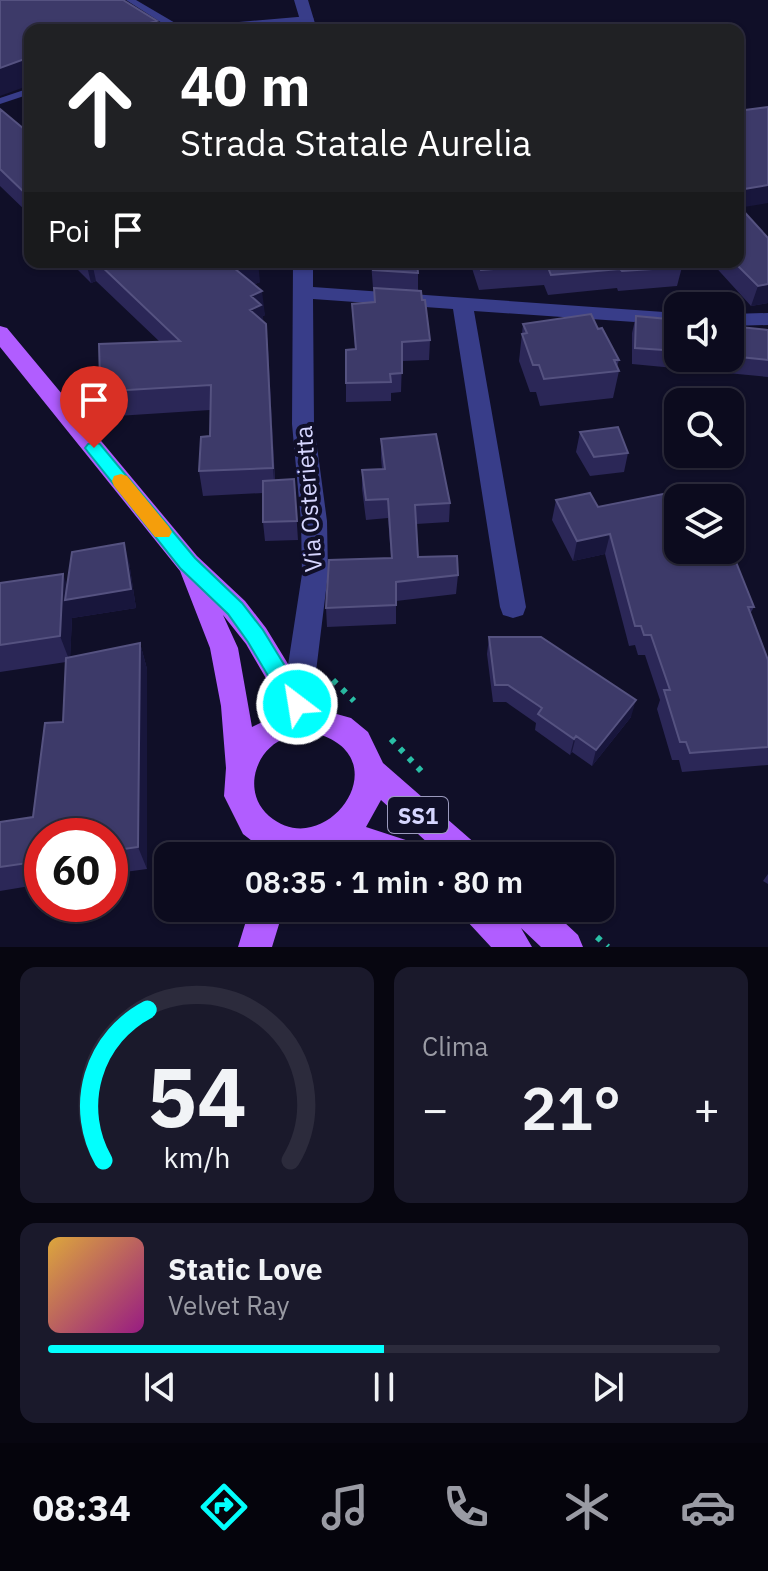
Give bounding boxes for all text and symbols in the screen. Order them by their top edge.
text: 40 m [180,49,310,121]
icon: ahead [48,56,152,160]
text: Strada Statale Aurelia [180,119,531,166]
icon: arrive [106,208,150,252]
text: Poi [48,211,90,250]
map controls [664,292,744,564]
button: sound [664,292,744,372]
pin [60,366,128,448]
icon: arrive [72,378,116,422]
button: search [664,388,744,468]
street label: Via Osterietta [287,425,329,573]
button: layers [664,484,744,564]
position arrow [255,662,339,746]
road number: SS1 [388,797,448,833]
speed limit sign: 60 [24,818,128,922]
text: 08:35 · 1 min · 80 m [245,862,523,901]
text: Clima [422,1029,488,1063]
text: 54 [147,1042,247,1150]
text: 21° [521,1068,621,1147]
text: − [422,1080,448,1137]
text: + [694,1080,720,1137]
text: km/h [163,1139,231,1176]
text: Static Love [168,1249,323,1288]
text: Velvet Ray [168,1288,289,1322]
icon: previous [138,1365,182,1409]
icon: pause [362,1365,406,1409]
icon: next [586,1365,630,1409]
icon: directions [196,1479,252,1535]
icon: music [317,1479,373,1535]
icon: phone [438,1479,494,1535]
icon: climate [559,1479,615,1535]
icon: car [680,1479,736,1535]
text: 08:34 [32,1484,131,1531]

